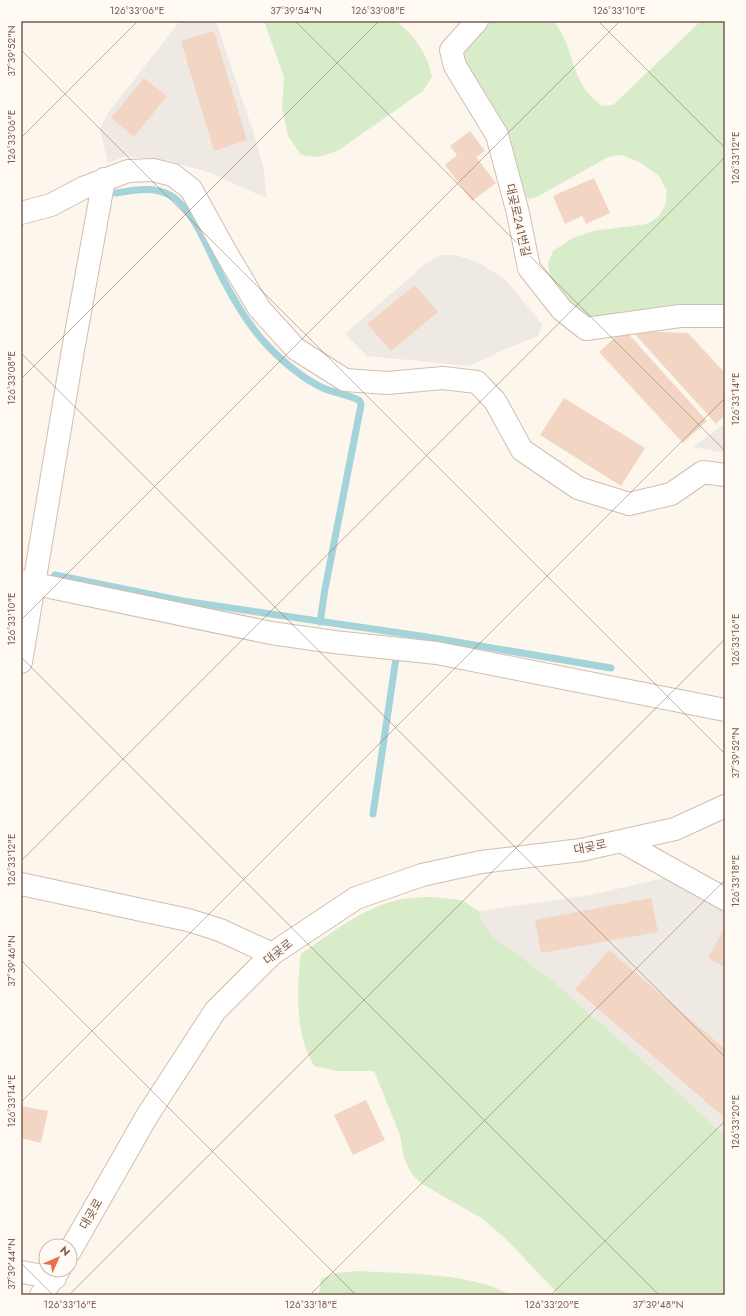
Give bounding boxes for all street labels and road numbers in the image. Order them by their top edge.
street label: 대곶로241번길 [501,182,535,258]
street label: 대곶로 [572,835,608,859]
street label: 대곶로 [259,935,297,969]
street label: 대곶로 [75,1195,107,1233]

